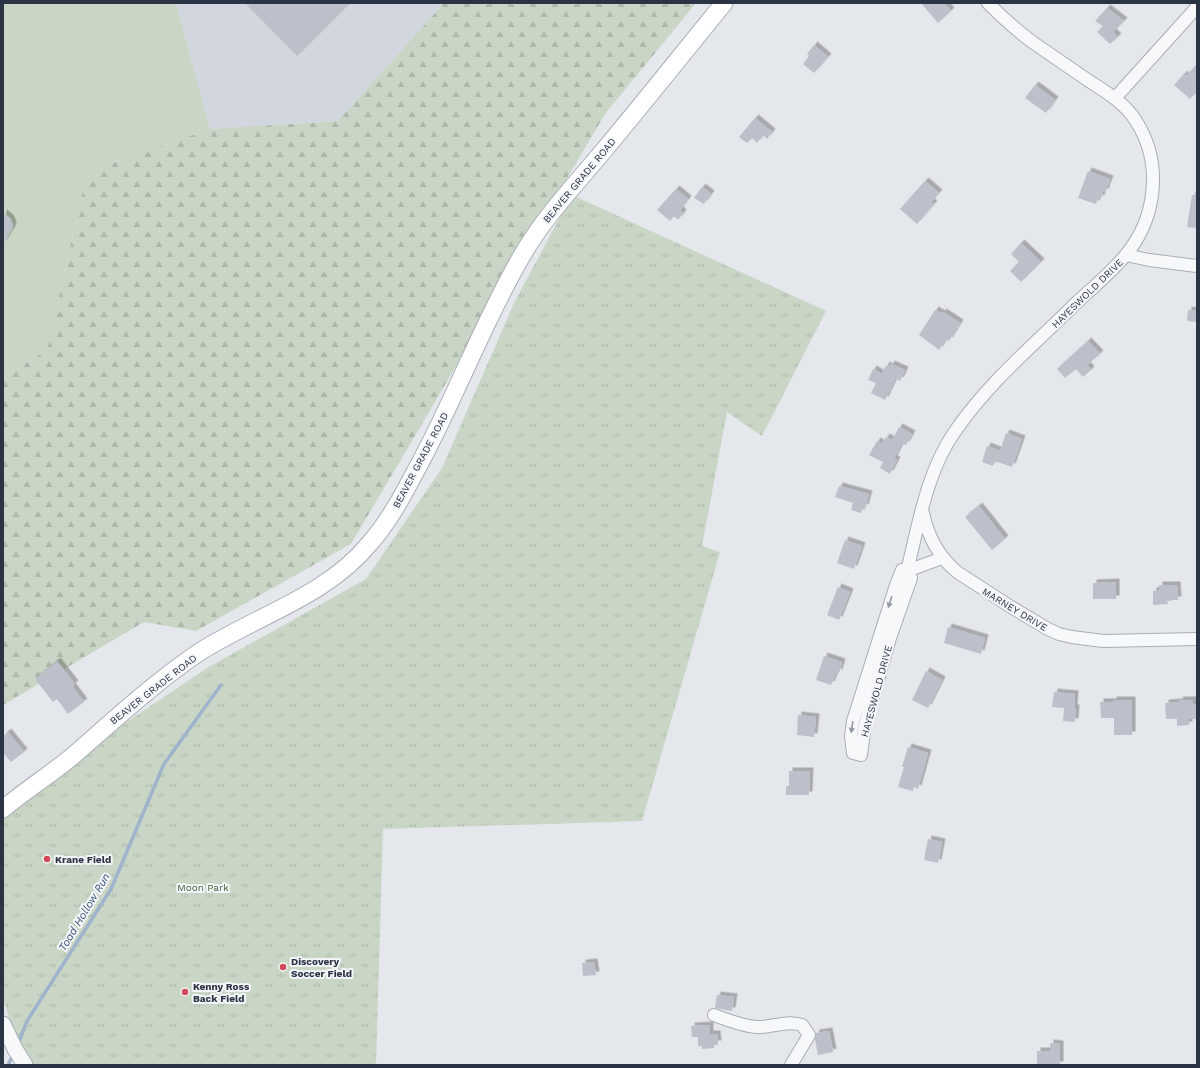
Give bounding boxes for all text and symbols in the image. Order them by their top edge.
street label: BEAVER GRADE ROAD [541,136,618,225]
street label: HAYESWOLD DRIVE [1049,256,1125,330]
street label: BEAVER GRADE ROAD [390,410,450,510]
street label: MARNEY DRIVE [980,586,1049,633]
one-way arrow [887,597,893,609]
street label: HAYESWOLD DRIVE [859,644,894,738]
street label: BEAVER GRADE ROAD [108,652,199,727]
one-way arrow [849,721,855,733]
marker: Krane Field [42,854,52,864]
place label: Krane Field [55,854,111,865]
water label: Toad Hollow Run [56,871,113,954]
park label: Moon Park [177,882,229,893]
place label: Discovery Soccer Field [291,956,352,979]
marker: Discovery Soccer Field [278,962,288,972]
place label: Kenny Ross Back Field [193,981,250,1004]
marker: Kenny Ross Back Field [180,987,190,997]

